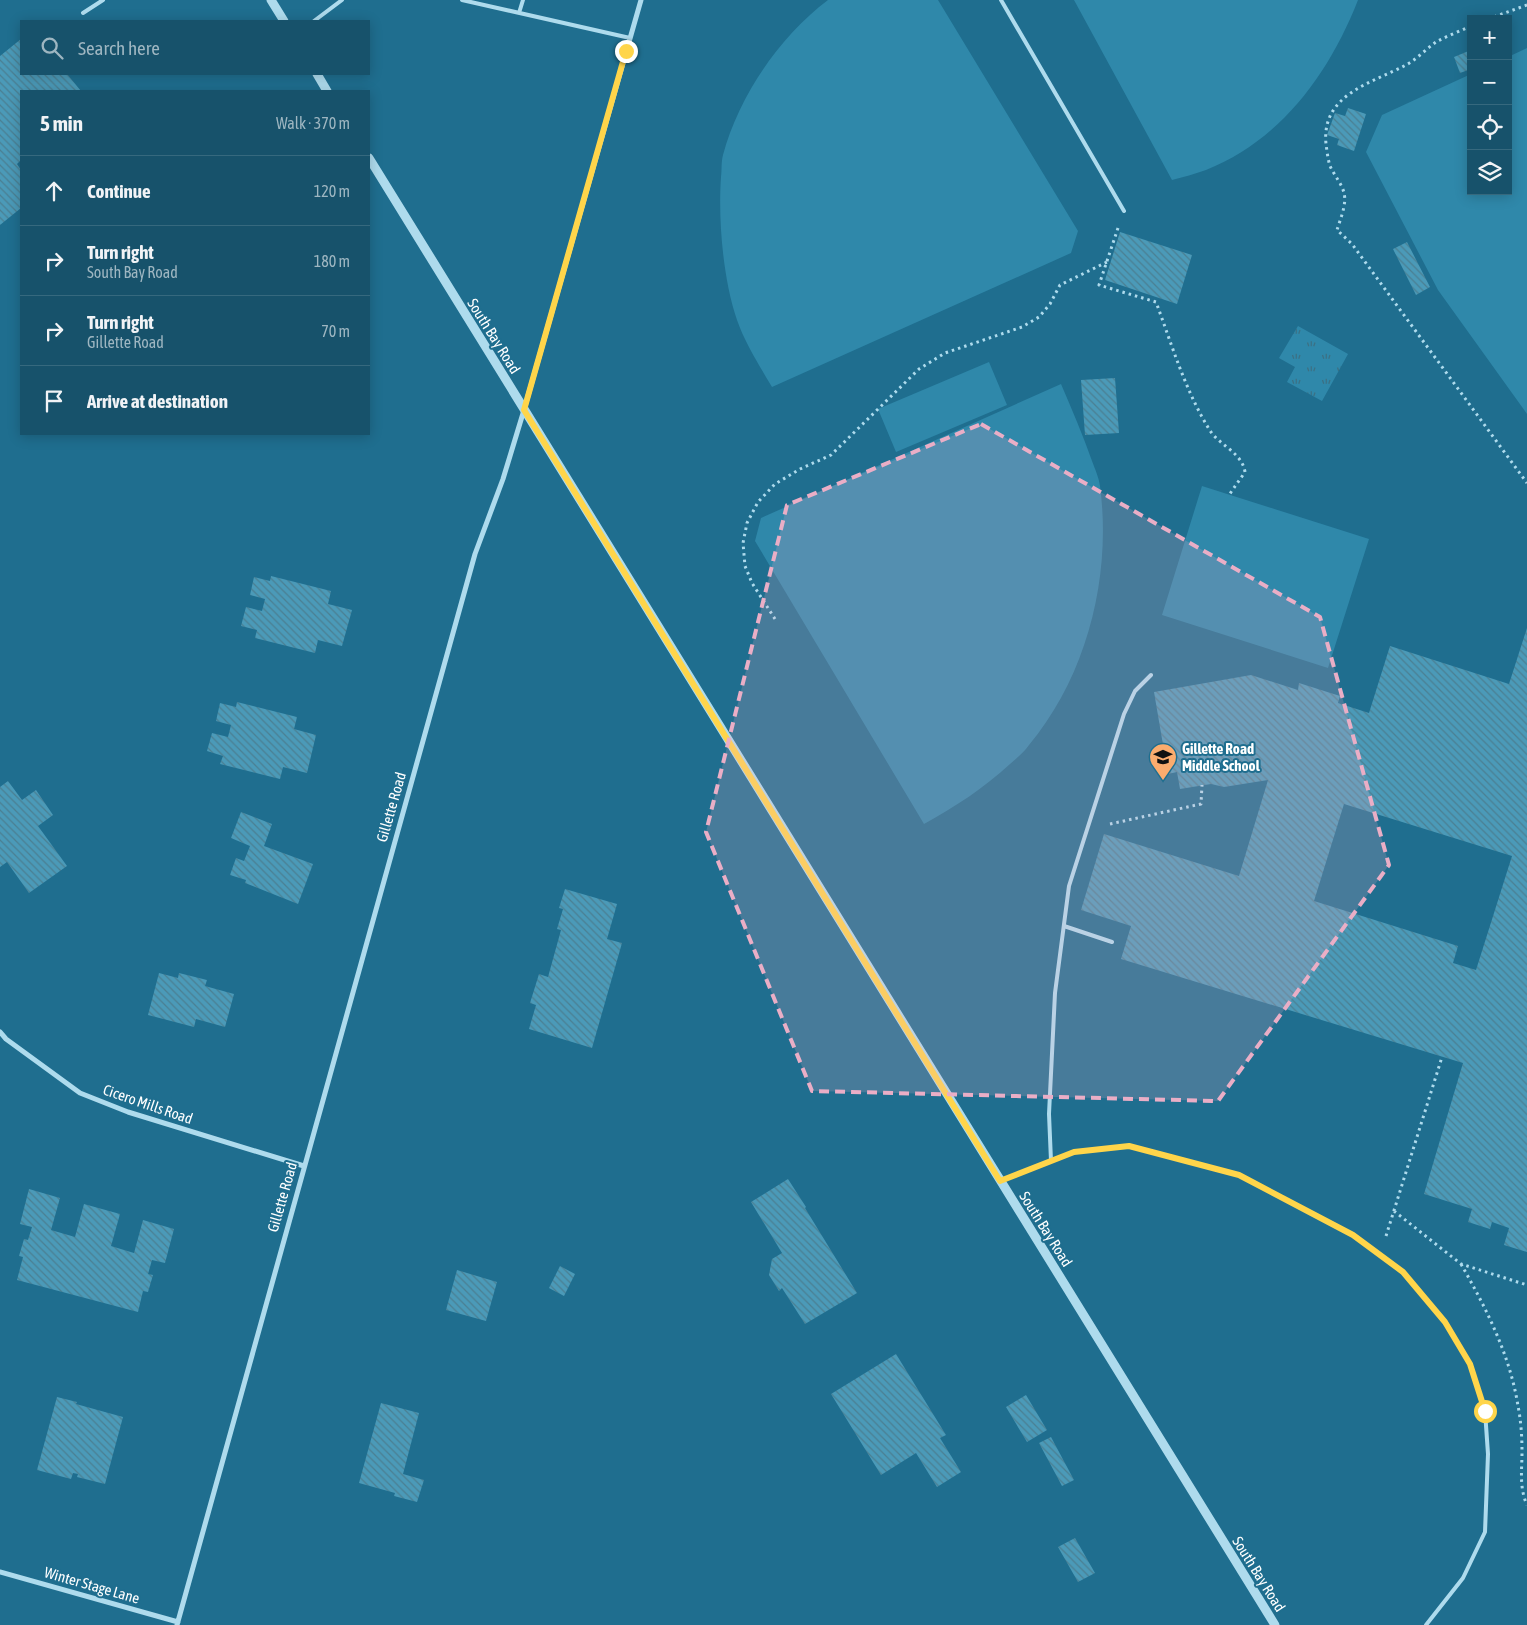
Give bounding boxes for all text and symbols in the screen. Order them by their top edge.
map controls [1467,15,1512,195]
button: + [1467,15,1512,60]
search box [20,20,370,75]
icon: search [38,34,66,62]
text: Search here [78,37,160,59]
route end [615,40,638,63]
button: − [1467,60,1512,105]
button: locate [1467,105,1512,150]
text: 5 min [40,111,83,135]
text: Walk · 370 m [276,114,350,132]
button: layers [1467,150,1512,195]
icon: ahead [40,177,68,205]
text: Continue [87,180,151,202]
text: 120 m [314,182,350,200]
text: Turn right [87,241,154,263]
icon: right [40,247,68,275]
text: 180 m [314,252,350,270]
text: South Bay Road [87,263,178,281]
street label: South Bay Road [464,295,524,377]
text: Turn right [87,311,154,333]
icon: right [40,317,68,345]
text: 70 m [321,322,350,340]
text: Gillette Road [87,333,164,351]
icon: arrive [40,387,68,415]
text: Arrive at destination [87,390,228,412]
place label: Gillette Road Middle School [1182,740,1261,774]
school or university icon: Gillette Road Middle School [1148,742,1178,781]
street label: Gillette Road [373,770,409,844]
street label: Cicero Mills Road [101,1081,195,1127]
street label: Gillette Road [264,1160,300,1234]
street label: South Bay Road [1016,1188,1076,1270]
route start [1474,1400,1497,1423]
street label: South Bay Road [1229,1533,1289,1615]
street label: Winter Stage Lane [42,1563,142,1607]

